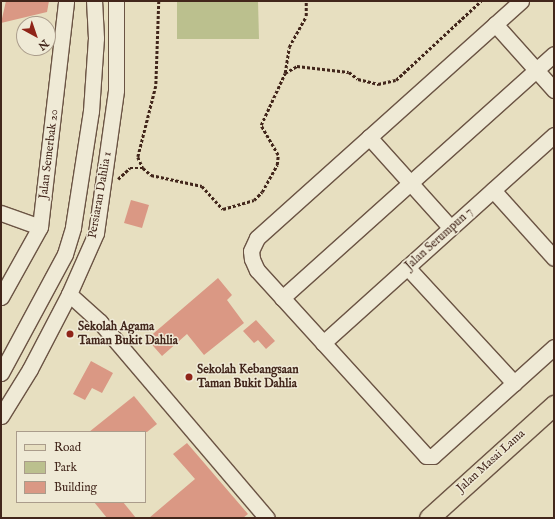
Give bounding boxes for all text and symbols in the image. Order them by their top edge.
north arrow [16,16,56,56]
text: N [35,36,51,53]
street label: Jalan Semerbak 20 [36,108,62,200]
street label: Persiaran Dahlia 1 [85,150,115,240]
street label: Jalan Serumpun 7 [402,205,476,273]
place label: Sekolah Agama Taman Bukit Dahlia [78,320,178,348]
marker: Sekolah Agama Taman Bukit Dahlia [65,329,75,339]
place label: Sekolah Kebangsaan Taman Bukit Dahlia [197,363,299,391]
marker: Sekolah Kebangsaan Taman Bukit Dahlia [184,372,194,382]
street label: Jalan Masai Lama [454,426,528,496]
legend [16,431,146,503]
text: Road [54,440,81,455]
text: Park [54,460,77,475]
text: Building [54,480,97,495]

